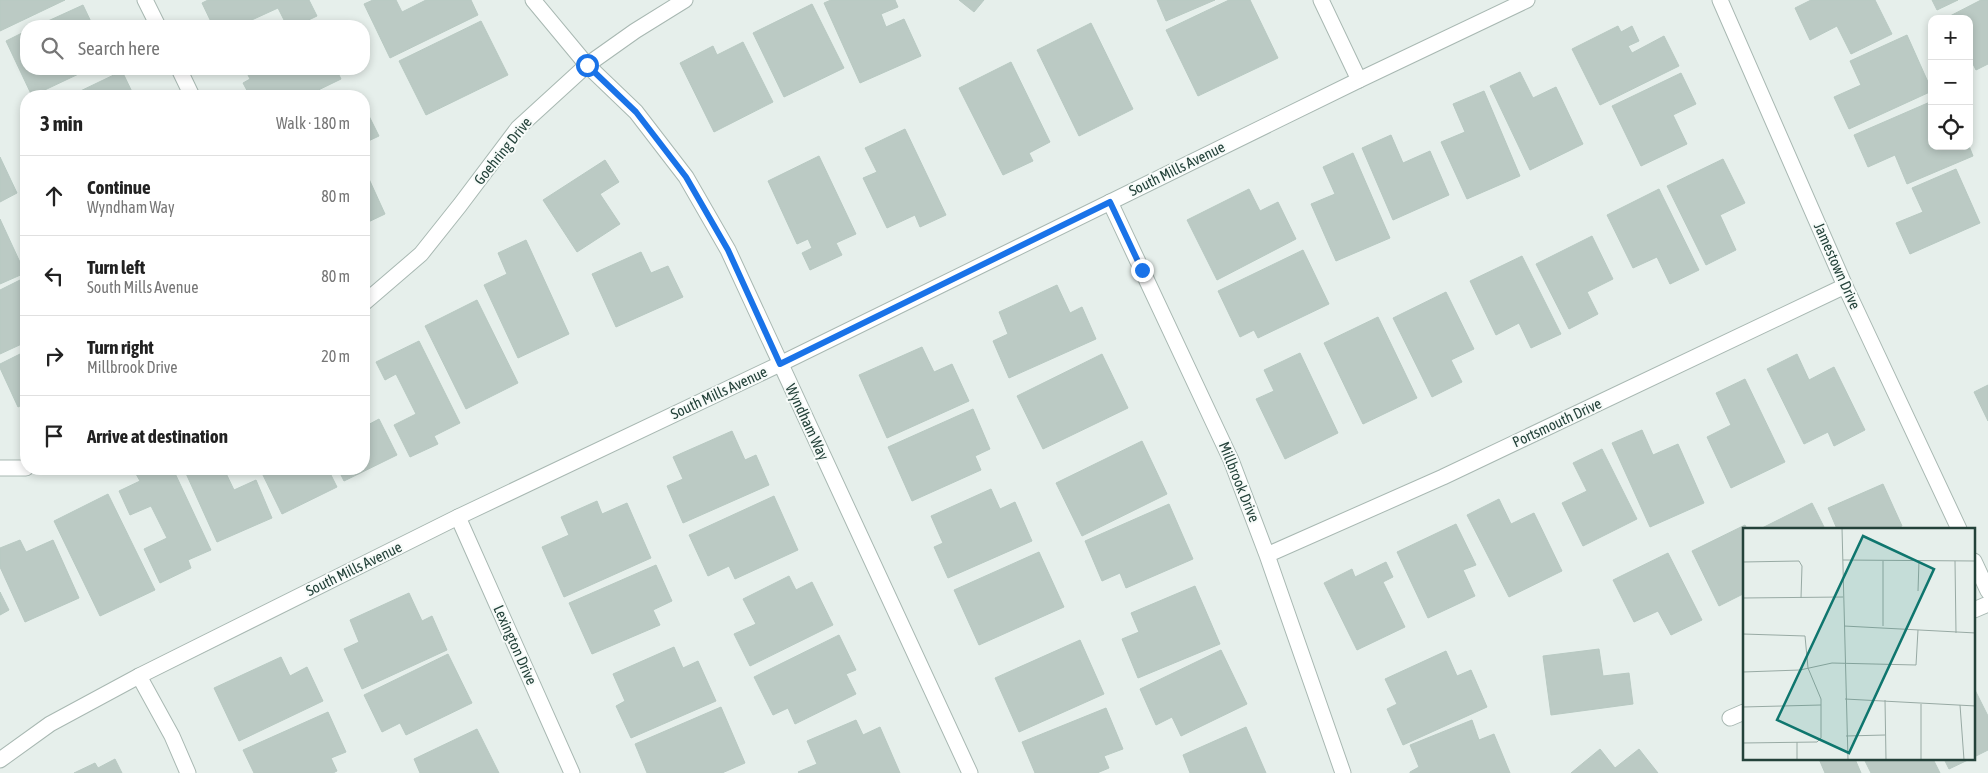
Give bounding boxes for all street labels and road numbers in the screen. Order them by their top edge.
street label: Goehring Drive [470,113,535,188]
street label: South Mills Avenue [1126,138,1228,199]
street label: Jamestown Drive [1811,220,1864,312]
street label: South Mills Avenue [668,363,770,422]
street label: Wyndham Way [782,381,833,463]
street label: Portsmouth Drive [1510,394,1604,451]
street label: Millbrook Drive [1216,439,1263,525]
street label: South Mills Avenue [303,538,405,599]
street label: Lexington Drive [490,602,541,687]

